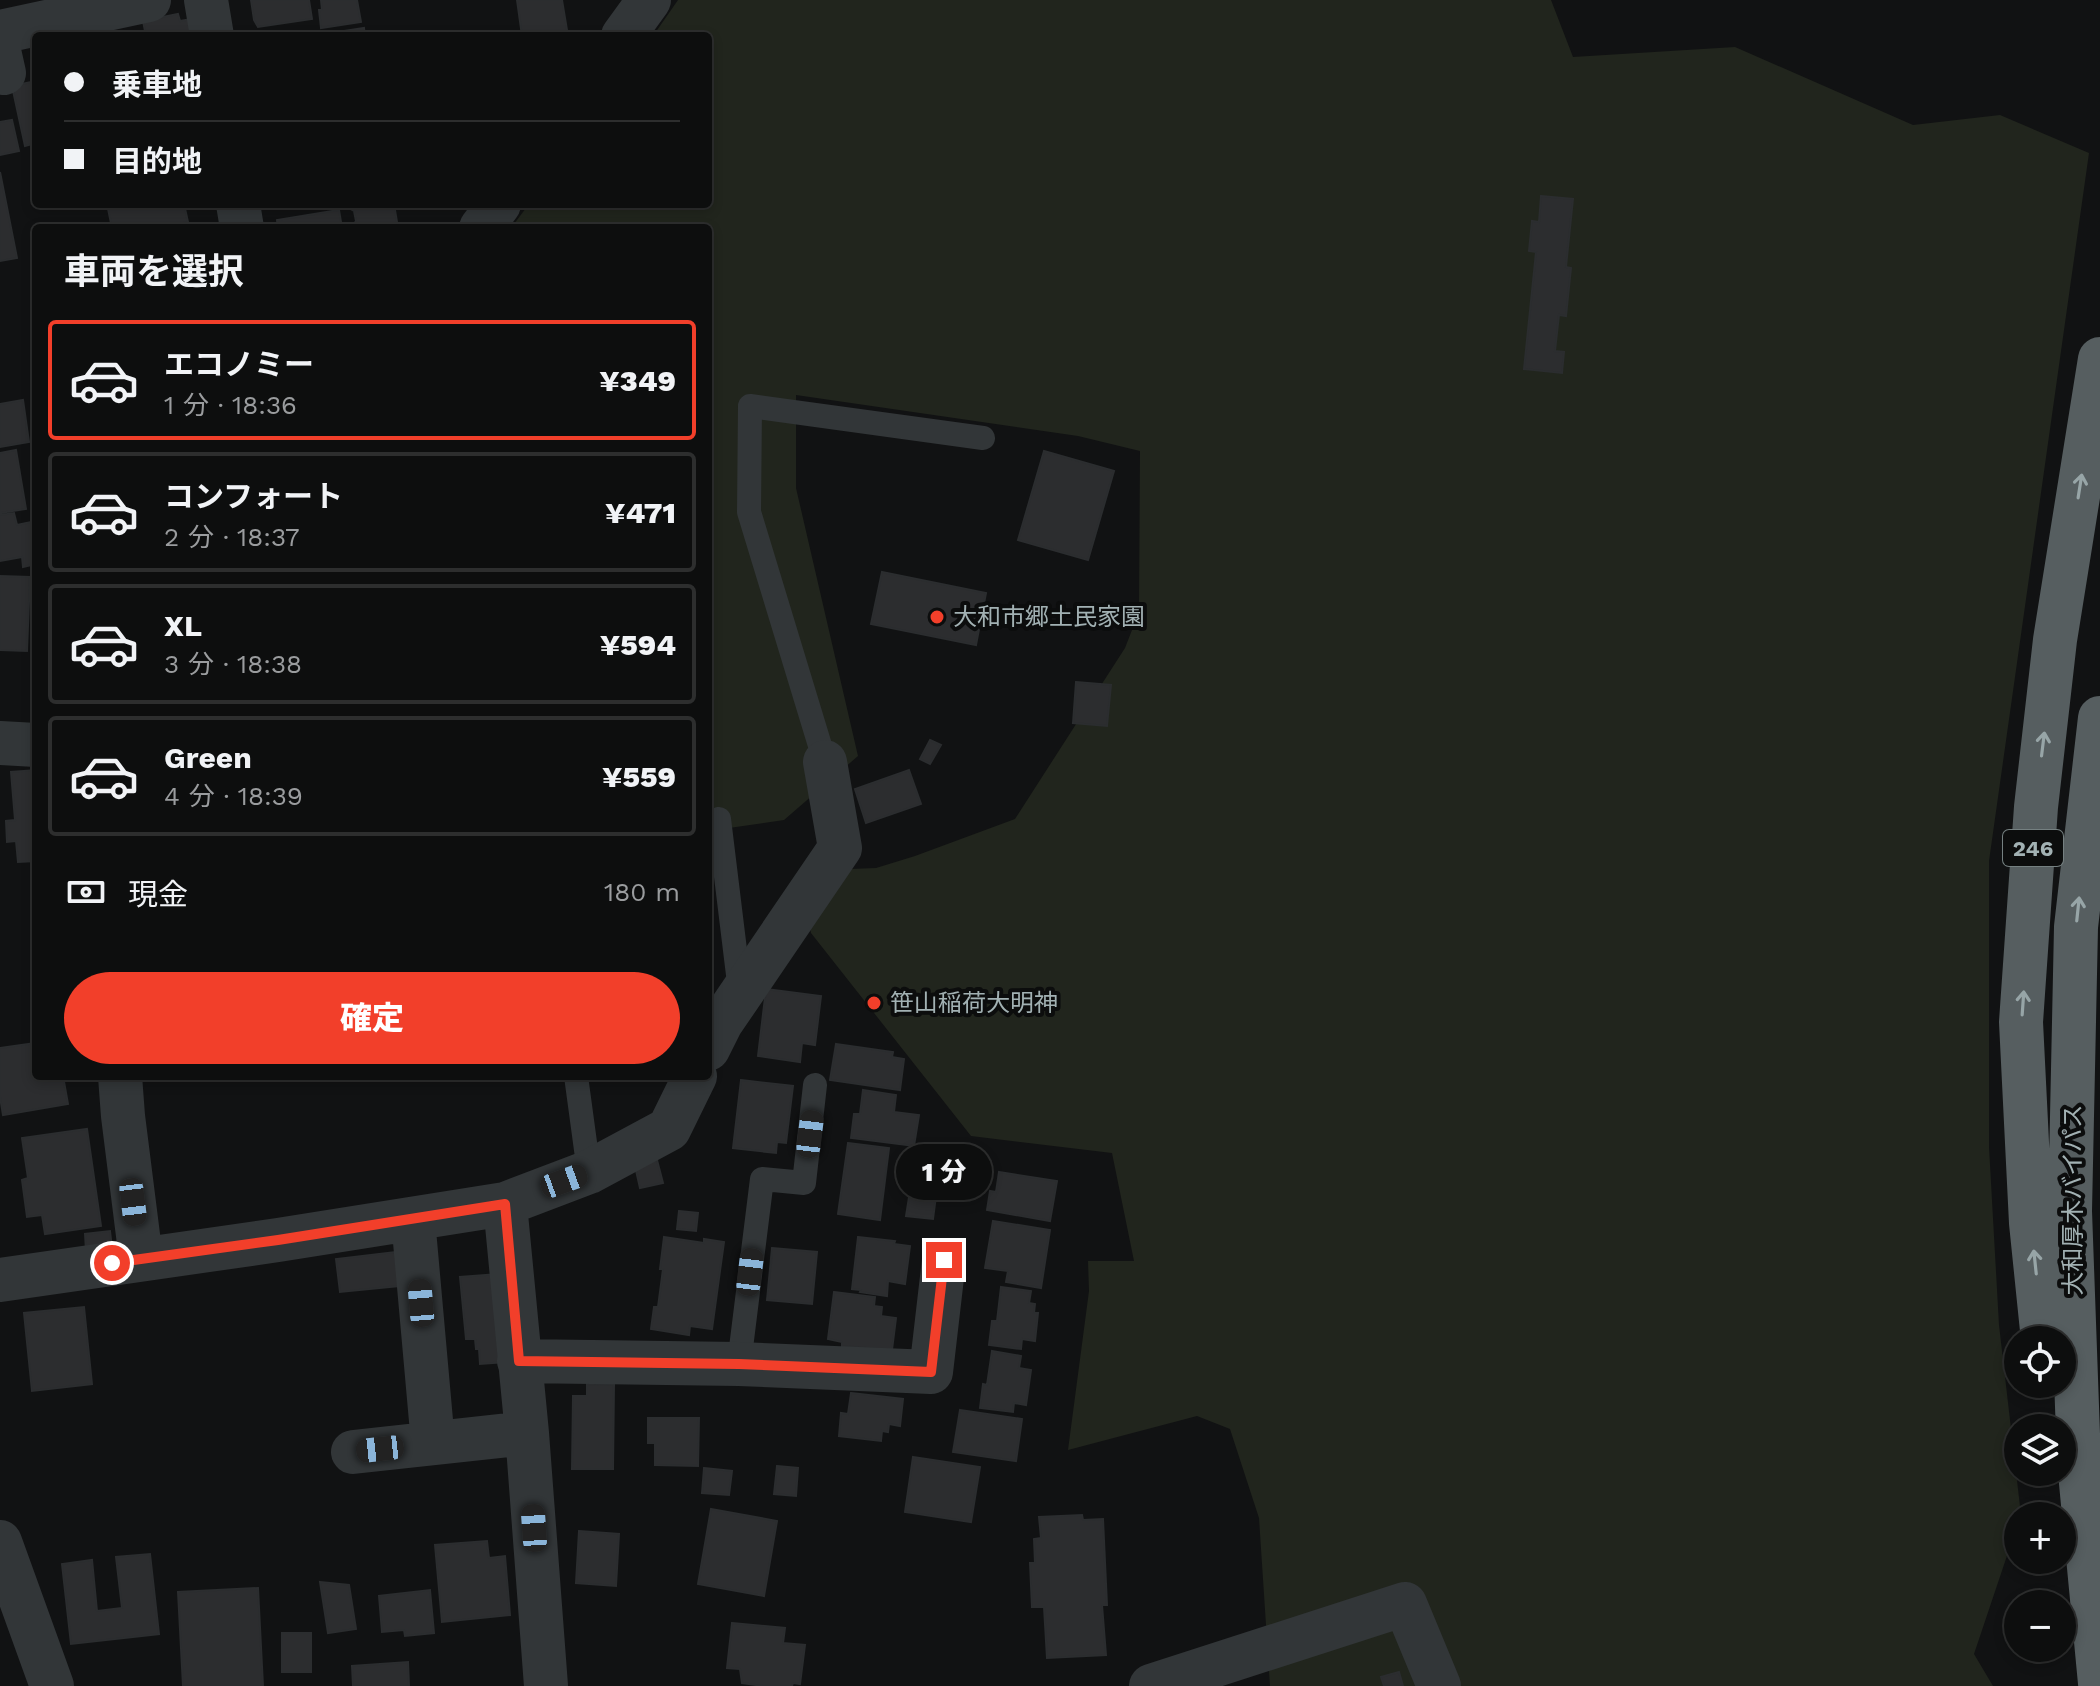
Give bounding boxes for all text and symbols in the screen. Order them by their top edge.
text: 乗車地 [112,67,202,102]
text: 目的地 [112,144,202,179]
text: 車両を選択 [64,251,244,293]
icon: car [68,344,140,416]
text: エコノミー [164,347,314,382]
text: ¥349 [599,363,676,398]
text: 1 分 · 18:36 [164,390,297,420]
one-way arrow [2073,474,2088,500]
icon: car [68,476,140,548]
text: コンフォート [164,479,343,514]
text: ¥471 [605,495,676,530]
text: 2 分 · 18:37 [164,522,300,552]
place label: 大和市郷土民家園 [953,603,1145,631]
icon: car [68,608,140,680]
text: XL [164,608,202,643]
marker: 大和市郷土民家園 [928,608,946,626]
text: ¥594 [600,627,676,662]
text: 3 分 · 18:38 [164,649,302,679]
one-way arrow [2036,731,2051,758]
icon: car [68,740,140,812]
text: Green [164,740,252,775]
text: ¥559 [602,759,676,794]
text: 4 分 · 18:39 [164,781,303,811]
road number: 246 [2003,830,2063,866]
icon: cash [64,870,108,914]
text: 現金 [128,877,188,912]
text: 180 m [604,877,680,907]
one-way arrow [2071,896,2086,923]
button: 確定 [64,972,680,1064]
place label: 笹山稲荷大明神 [890,989,1058,1017]
one-way arrow [2016,990,2031,1017]
marker: 笹山稲荷大明神 [865,994,883,1012]
street label: 大和厚木バイパス [2059,1104,2087,1296]
car [795,1109,825,1159]
callout: 1 分 [896,1144,992,1200]
text: 1 分 [922,1157,966,1187]
car [537,1162,591,1200]
car [118,1177,148,1227]
route end [926,1242,962,1278]
route start [94,1245,130,1281]
car [735,1247,765,1297]
one-way arrow [2027,1250,2042,1276]
car [407,1278,435,1328]
map controls [2004,1326,2076,1662]
button: locate [2004,1326,2076,1398]
button: layers [2004,1414,2076,1486]
car [355,1435,405,1463]
button: + [2004,1502,2076,1574]
car [520,1503,548,1553]
button: − [2004,1590,2076,1662]

